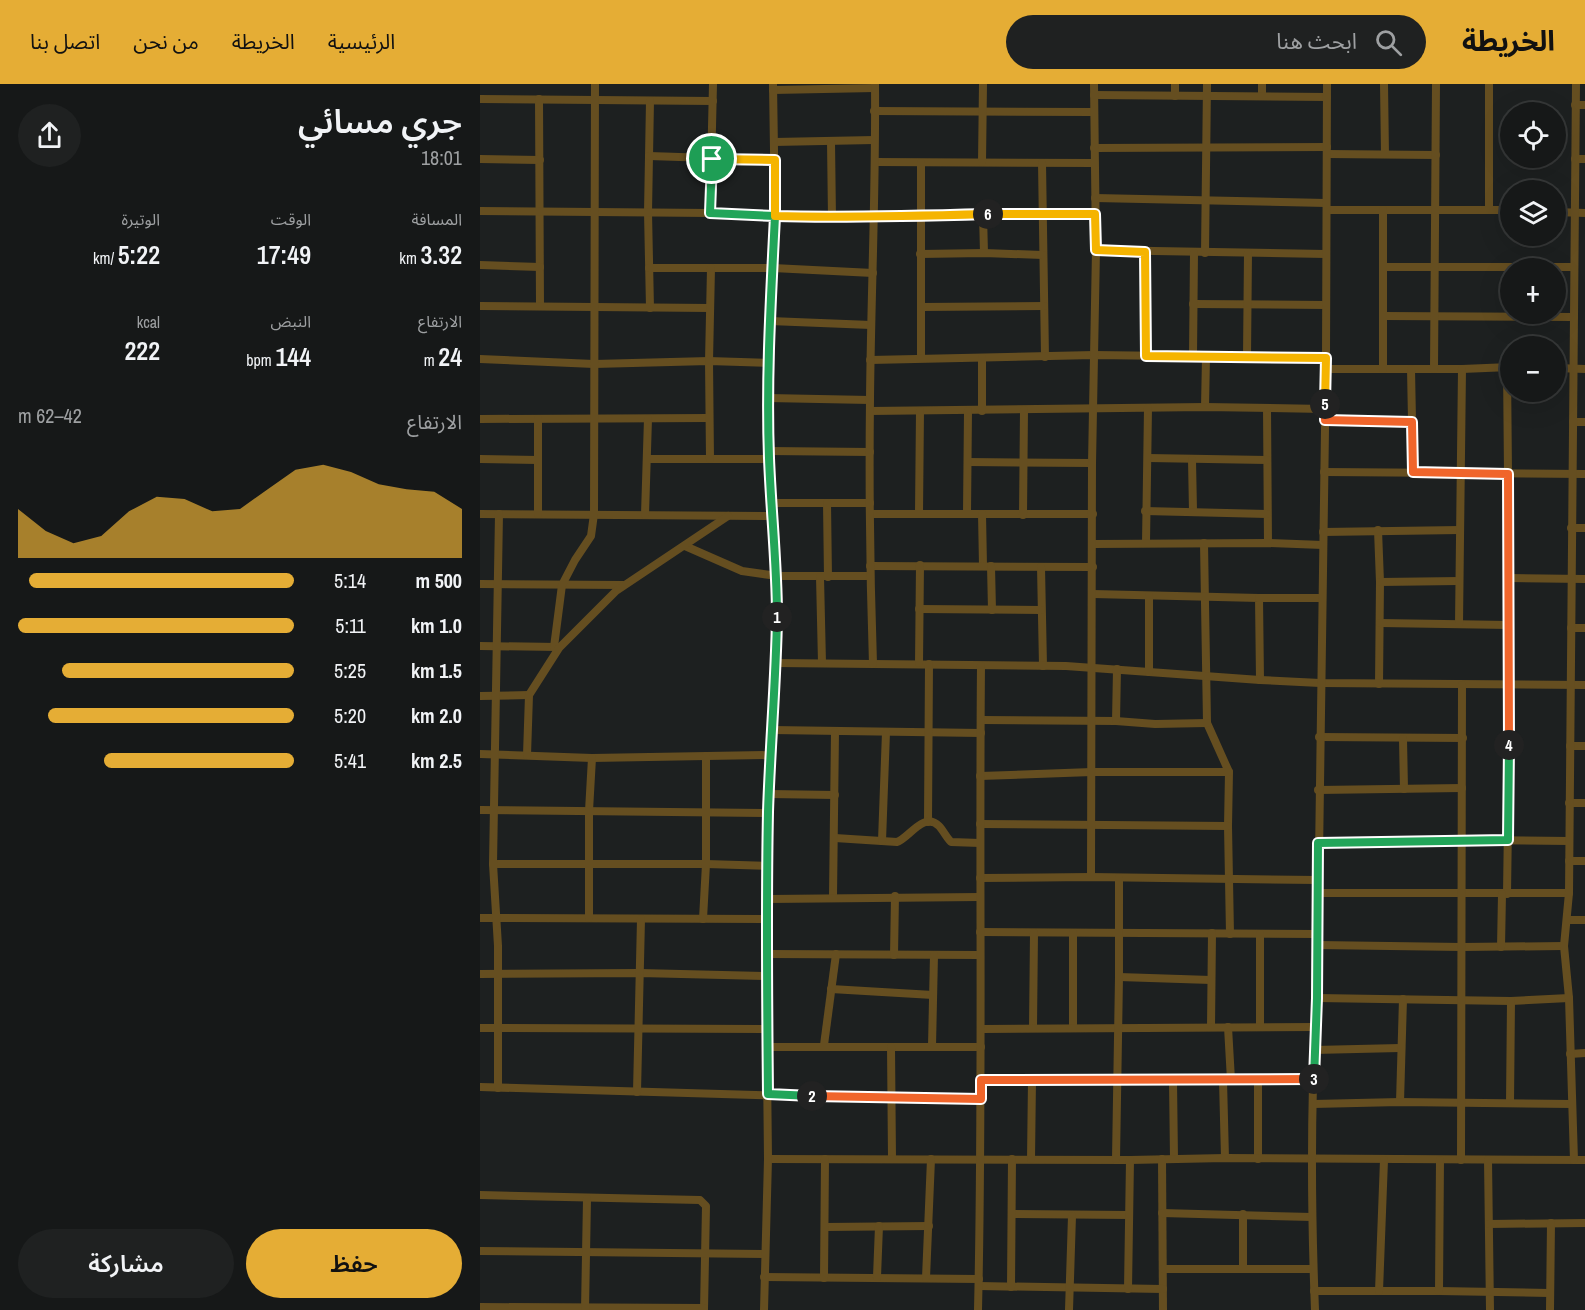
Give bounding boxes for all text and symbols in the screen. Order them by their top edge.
search box [1006,15,1426,69]
text: الخريطة [1462,22,1555,60]
text: ابحث هنا [1276,26,1357,56]
icon: search [1372,26,1405,59]
text: اتصل بنا [30,27,100,56]
text: من نحن [133,27,199,56]
text: الخريطة [232,27,295,56]
text: الرئيسية [328,27,395,56]
text: جري مسائي [298,99,462,143]
map controls [1500,102,1566,402]
button: locate [1500,102,1566,168]
button: share [18,104,81,167]
pin [686,133,737,184]
icon: arrive [695,142,728,175]
text: 18:01 [421,144,462,171]
button: layers [1500,180,1566,246]
pin: 6 [973,199,1003,229]
text: 6 [984,203,992,225]
text: الوتيرة [122,208,160,230]
text: الوقت [271,208,311,230]
text: المسافة [412,208,462,230]
text: 5:22 [118,237,160,272]
text: 17:49 [257,237,311,272]
text: 3.32 [421,237,462,272]
text: /km [93,247,118,269]
text: km [399,247,421,269]
button: + [1500,258,1566,324]
text: النبض [270,310,311,332]
text: الارتفاع [418,310,462,332]
text: kcal [137,311,160,333]
text: 222 [124,333,160,368]
button: − [1500,336,1566,402]
text: 144 [275,339,311,374]
text: 24 [438,339,462,374]
text: bpm [246,349,275,371]
text: m [424,349,438,371]
pin: 5 [1310,389,1340,419]
text: 5 [1321,393,1329,415]
text: 42–62 m [18,402,82,429]
text: الارتفاع [407,408,462,435]
text: 5:14 [334,567,366,594]
text: 500 m [415,567,462,594]
pin: 1 [762,602,792,632]
text: 1 [773,606,781,628]
text: 5:11 [335,612,366,639]
text: 1.0 km [411,612,462,639]
text: 5:25 [334,657,366,684]
text: 1.5 km [411,657,462,684]
text: 5:20 [334,702,366,729]
text: 2.0 km [411,702,462,729]
pin: 4 [1494,730,1524,760]
text: 4 [1505,734,1513,756]
text: 5:41 [334,747,366,774]
text: 2.5 km [411,747,462,774]
pin: 3 [1299,1064,1329,1094]
text: 3 [1310,1068,1318,1090]
pin: 2 [797,1081,827,1111]
text: 2 [808,1085,816,1107]
button: مشاركة [18,1229,234,1298]
button: حفظ [246,1229,462,1298]

